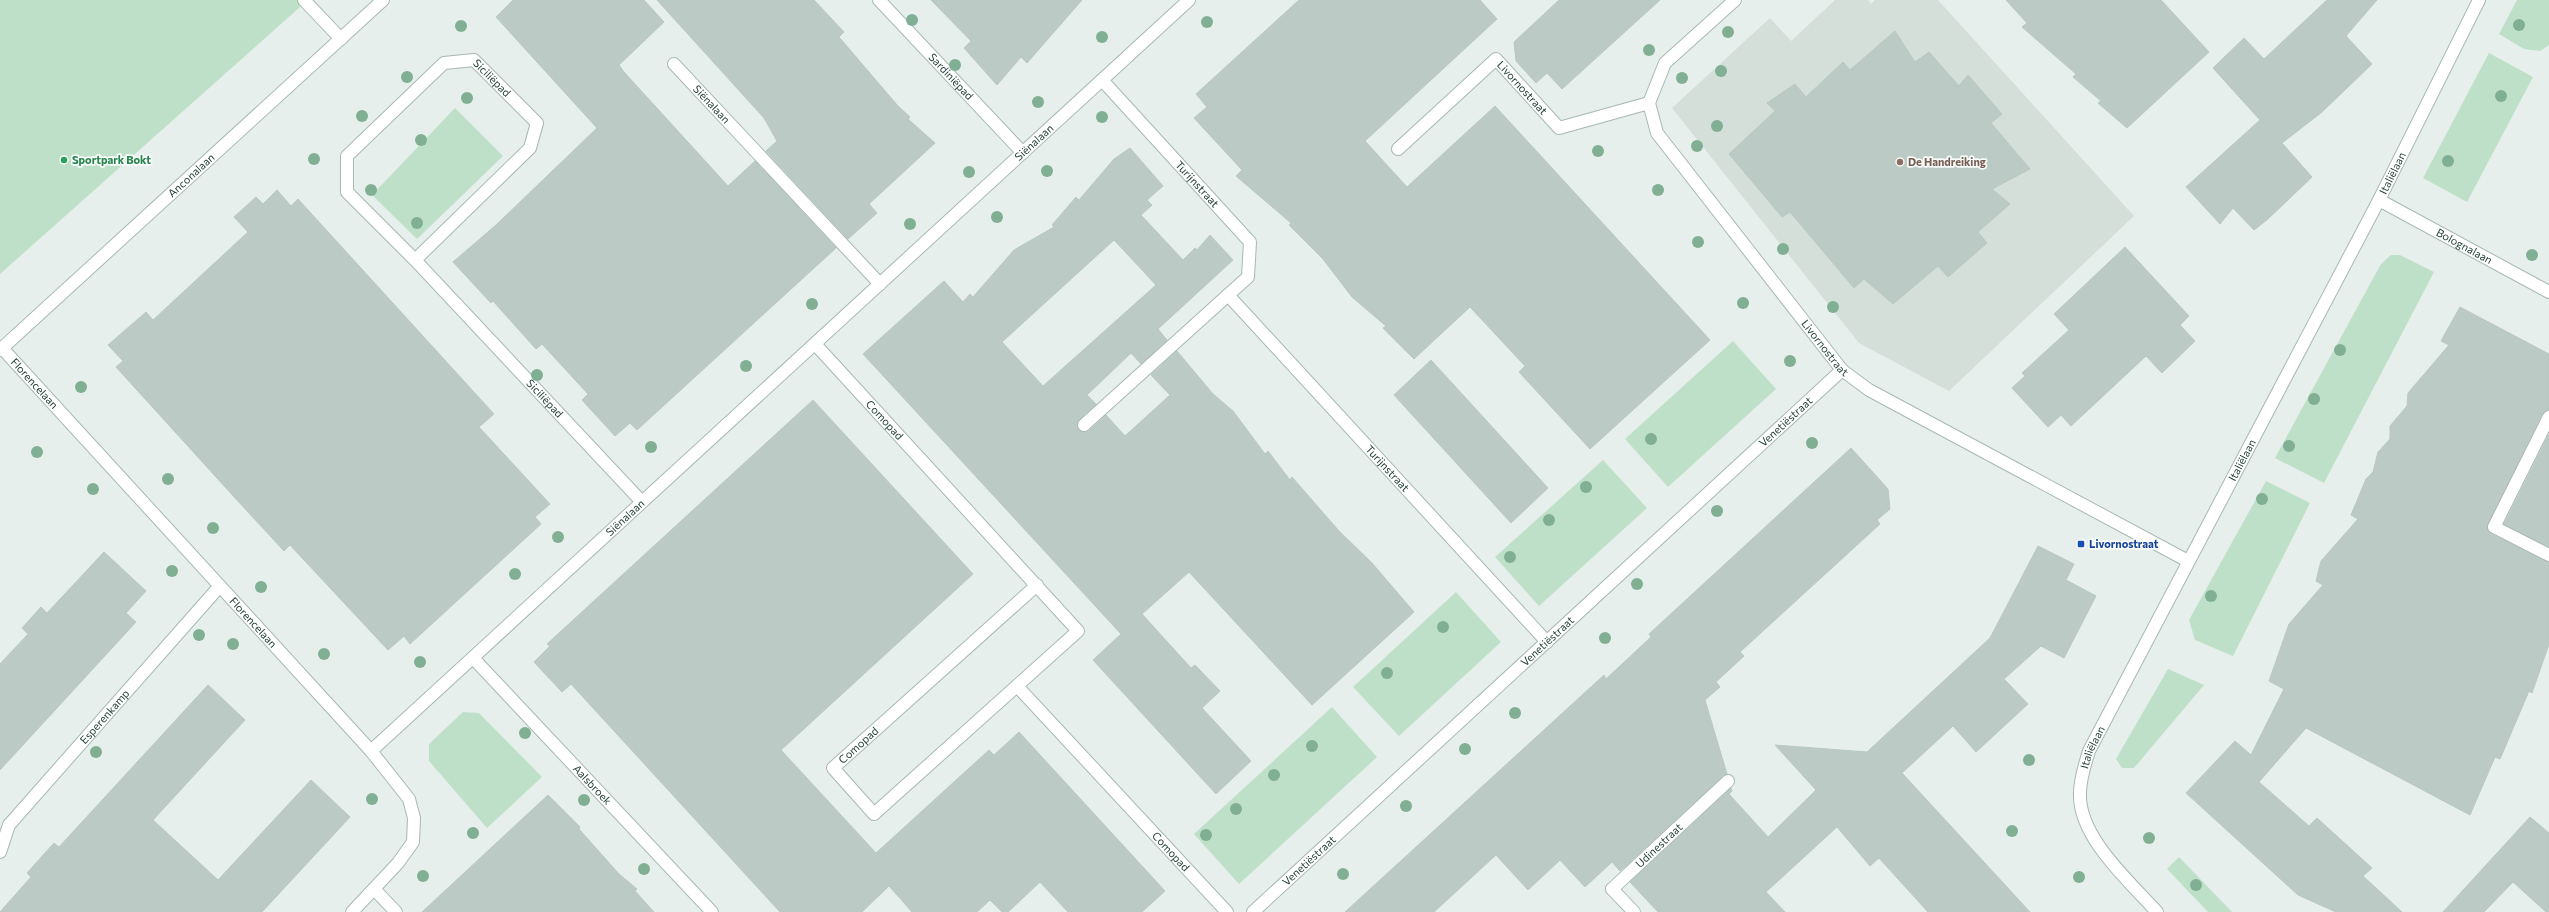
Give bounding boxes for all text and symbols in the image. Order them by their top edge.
street label: Sardiniëpad [926,50,976,102]
street label: Siciliëpad [471,56,514,99]
street label: Livornostraat [1495,58,1551,117]
street label: Siënalaan [691,82,733,126]
street label: Siënalaan [1012,121,1056,163]
street label: Anconalaan [165,150,217,199]
street label: Italiëlaan [2376,150,2408,196]
place label: Sportpark Bokt [72,153,151,166]
marker: Sportpark Bokt [59,155,69,165]
place label: De Handreiking [1908,155,1986,168]
marker: De Handreiking [1895,157,1905,167]
street label: Turijnstraat [1173,158,1222,210]
street label: Bolognalaan [2434,225,2495,266]
street label: Livornostraat [1799,317,1851,379]
street label: Florencelaan [8,355,61,411]
street label: Siciliëpad [524,376,566,420]
street label: Venetiëstraat [1756,393,1815,449]
street label: Comopad [864,397,906,442]
street label: Italiëlaan [2225,437,2258,483]
street label: Turijnstraat [1363,442,1413,494]
street label: Siënalaan [603,496,647,538]
place label: Livornostraat [2089,537,2159,550]
marker: Livornostraat [2076,539,2086,549]
street label: Florencelaan [227,594,280,650]
street label: Venetiëstraat [1518,613,1577,668]
street label: Esperenkamp [77,686,132,746]
street label: Italiëlaan [2077,723,2107,770]
street label: Comopad [835,724,881,766]
street label: Aalsbroek [571,762,615,807]
street label: Udinestraat [1632,820,1685,870]
street label: Comopad [1150,829,1193,874]
street label: Venetiëstraat [1279,832,1338,888]

